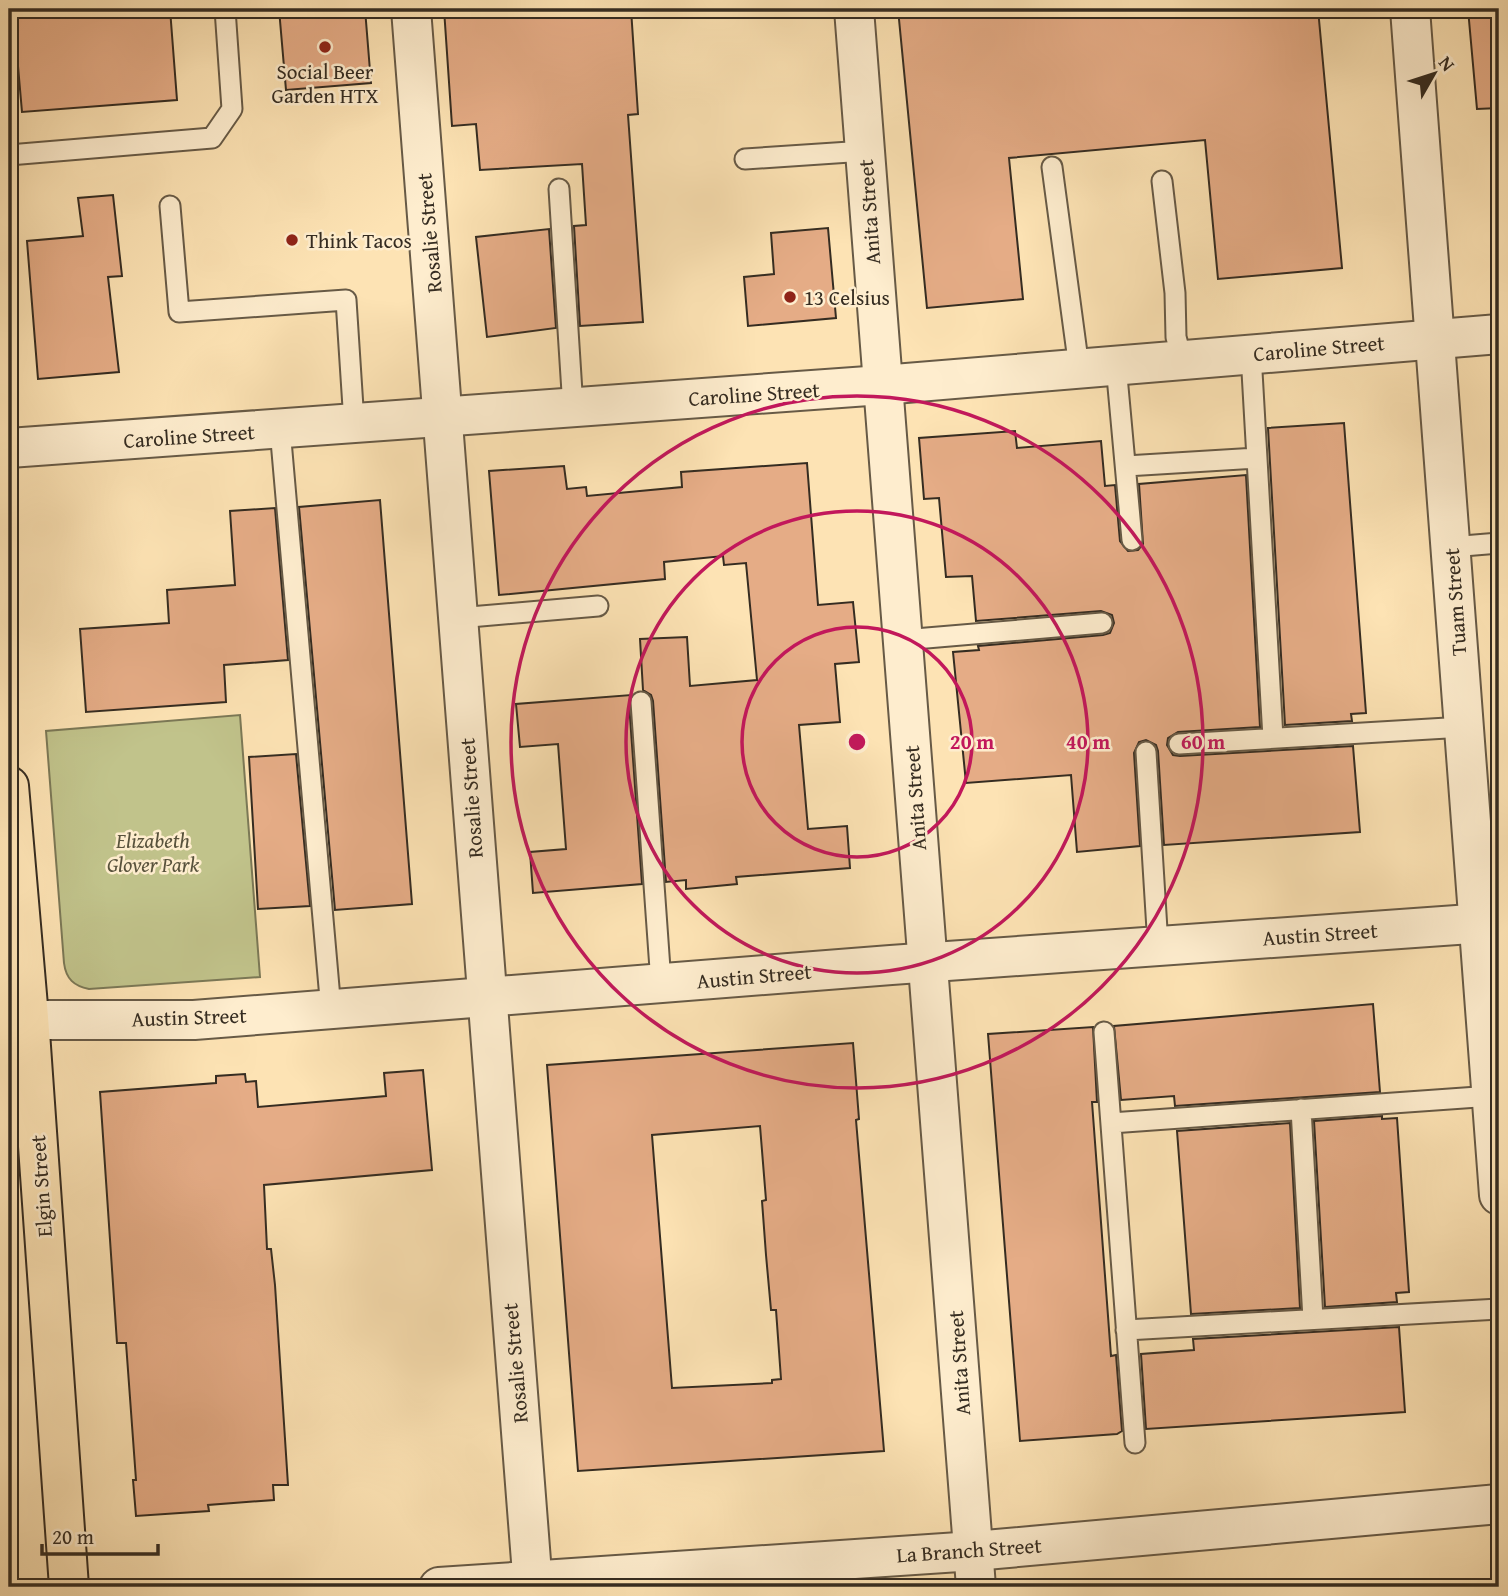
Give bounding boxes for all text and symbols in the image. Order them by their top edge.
north arrow [1400,38,1470,108]
marker: Social Beer Garden HTX [317,39,333,55]
text: N [1432,50,1462,77]
place label: Social Beer Garden HTX [272,56,378,111]
street label: Anita Street [850,158,888,266]
street label: Rosalie Street [408,171,450,294]
place label: Think Tacos [306,225,412,256]
marker: Think Tacos [284,232,300,248]
place label: 13 Celsius [804,282,890,313]
marker: 13 Celsius [782,289,798,305]
street label: Caroline Street [1252,327,1386,369]
street label: Caroline Street [687,374,821,414]
street label: Caroline Street [122,416,256,456]
street label: Tuam Street [1436,546,1474,657]
text: 20 m [950,726,994,757]
text: 40 m [1066,726,1110,757]
text: 60 m [1181,726,1225,757]
centre of rings [845,730,869,754]
street label: Rosalie Street [451,736,491,859]
street label: Anita Street [896,744,934,852]
park label: Elizabeth Glover Park [107,825,199,880]
street label: Austin Street [1261,914,1379,953]
street label: Austin Street [695,955,813,996]
street label: Austin Street [131,999,248,1035]
street label: Elgin Street [22,1133,60,1238]
street label: Rosalie Street [494,1301,536,1424]
street label: Anita Street [940,1309,978,1417]
scale bar [42,1512,158,1556]
text: 20 m [52,1521,94,1552]
street label: La Branch Street [895,1529,1043,1571]

